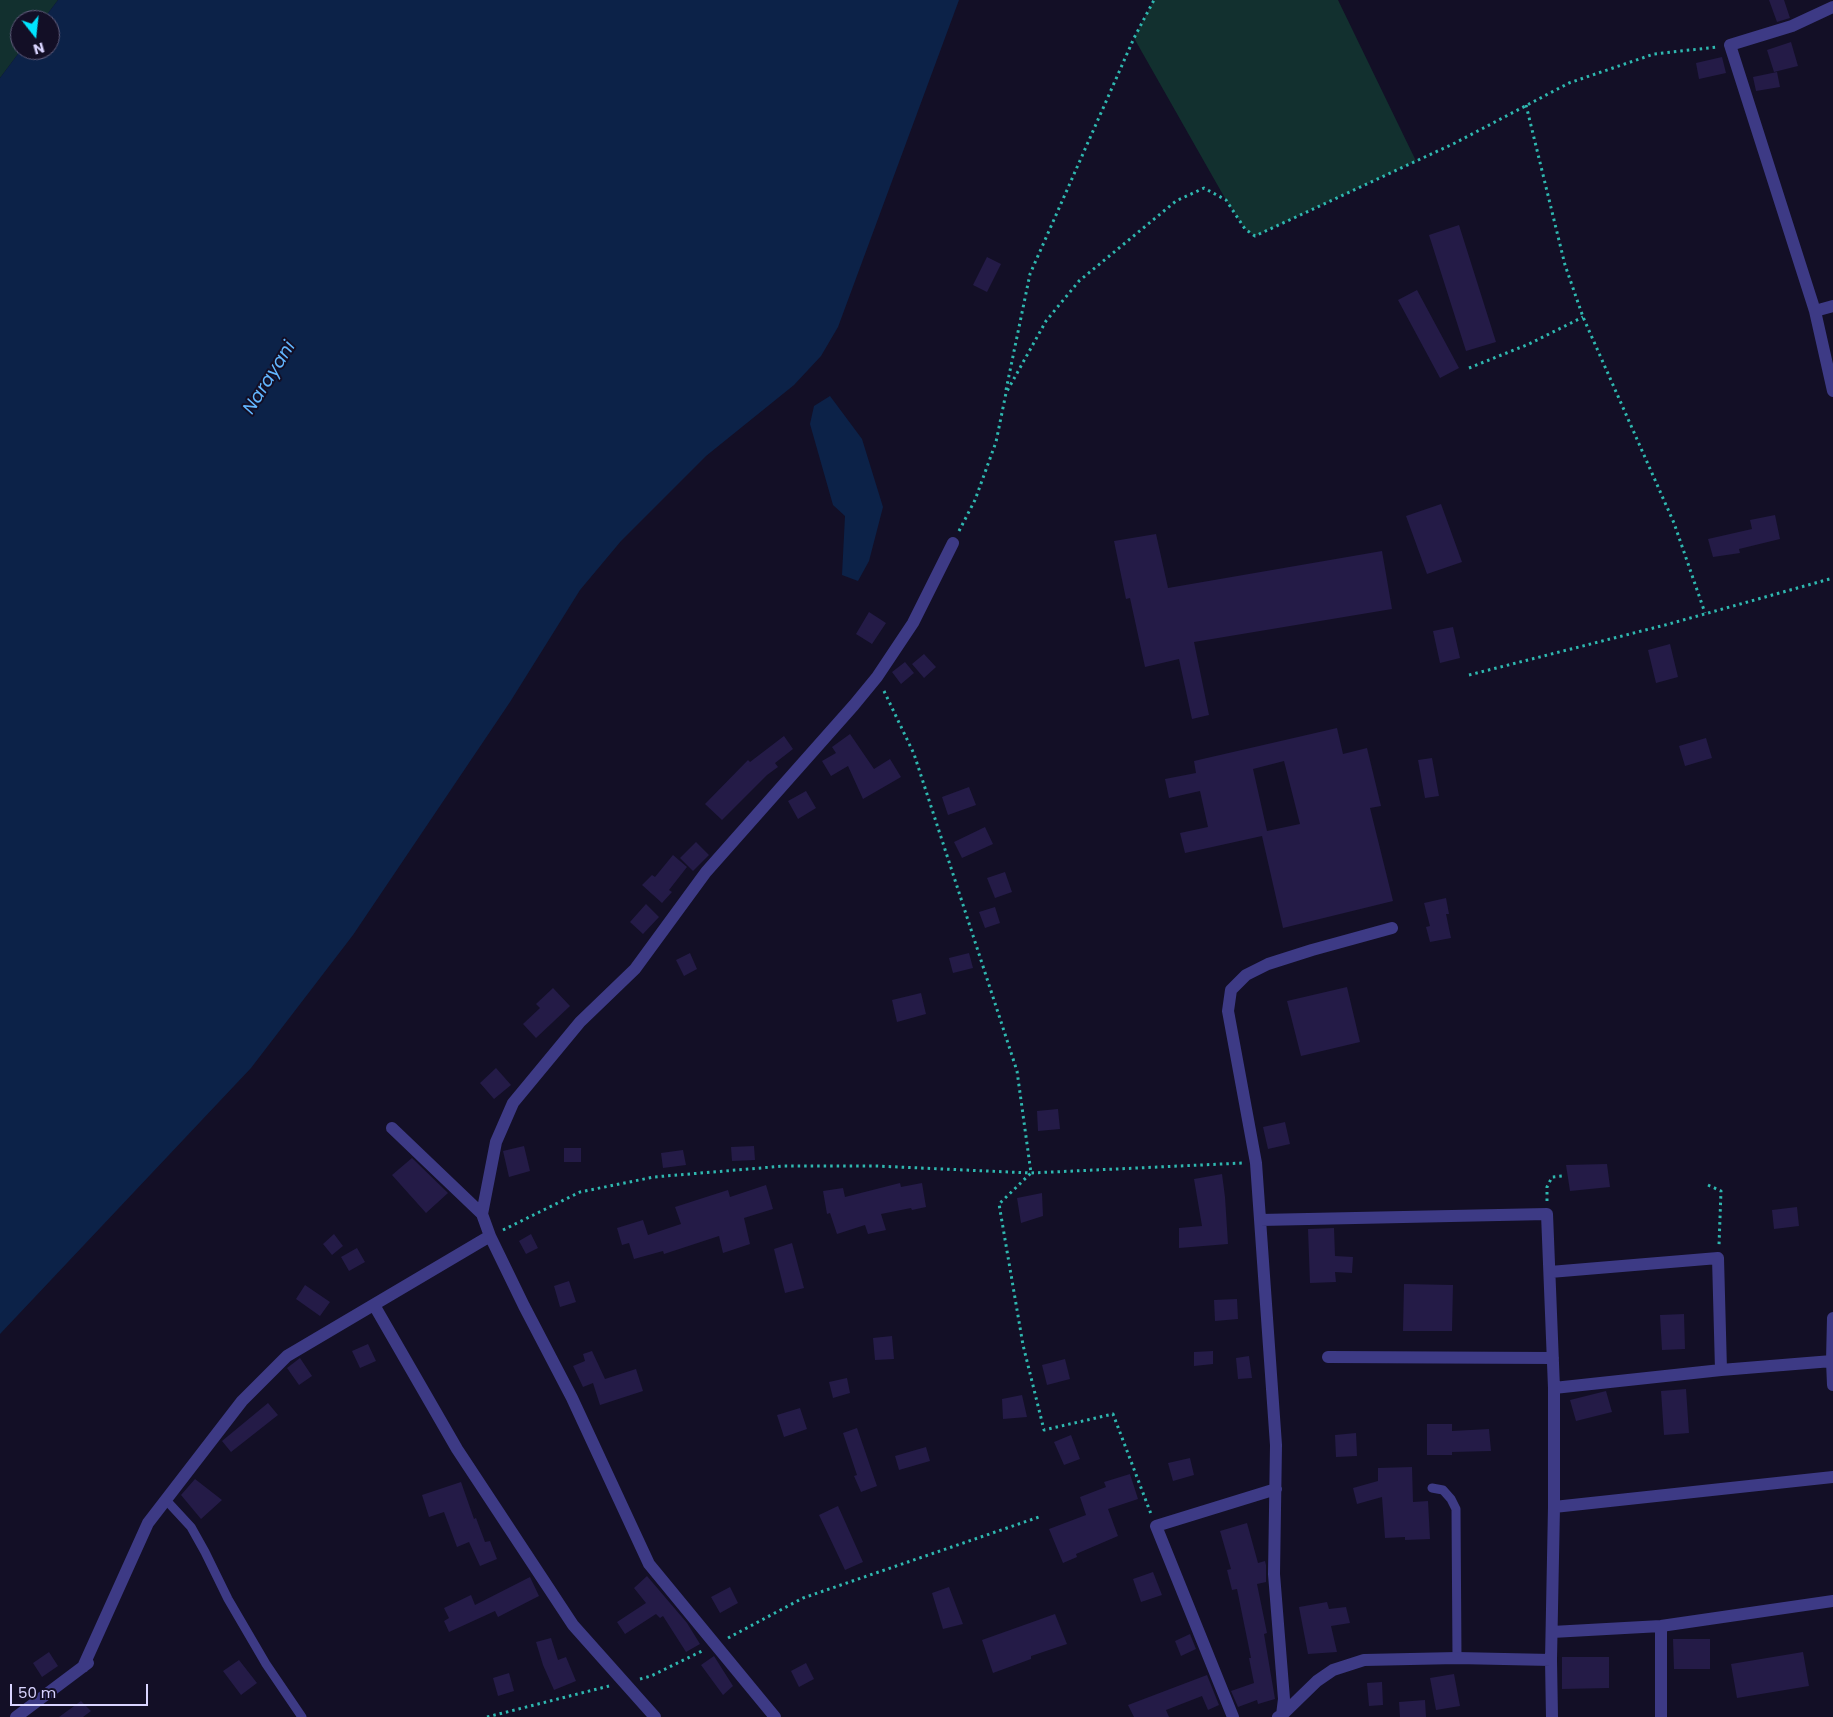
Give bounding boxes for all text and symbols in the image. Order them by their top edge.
north arrow [10,10,60,60]
text: N [31,37,47,60]
water label: Narayani [239,338,301,418]
scale bar [12,1674,150,1706]
text: 50 m [18,1682,56,1703]

